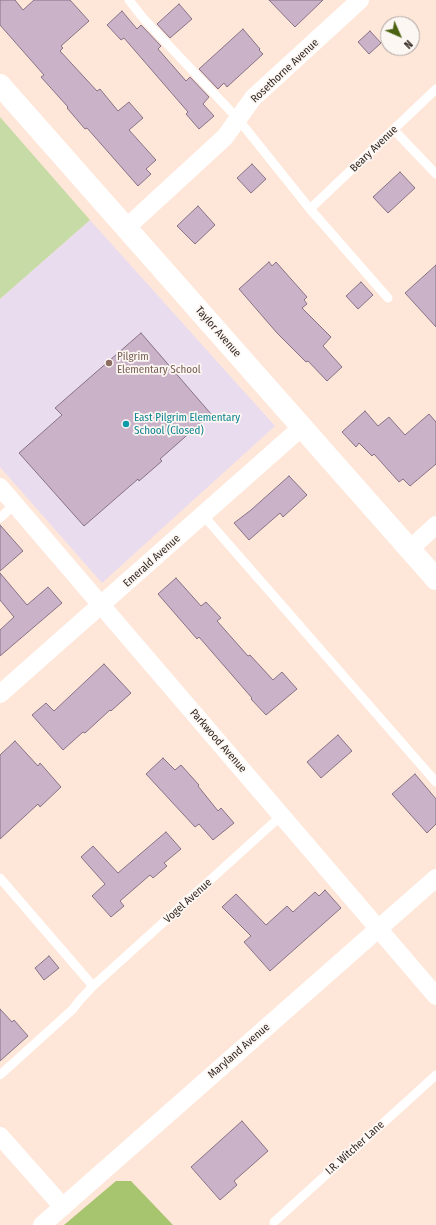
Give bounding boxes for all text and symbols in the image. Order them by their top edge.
north arrow [380,16,420,56]
street label: Rosethorne Avenue [248,36,322,106]
text: N [401,37,415,51]
street label: Beary Avenue [347,123,401,175]
street label: Taylor Avenue [192,304,244,360]
place label: Pilgrim Elementary School [117,350,201,376]
marker: Pilgrim Elementary School [104,358,114,368]
place label: East Pilgrim Elementary School (Closed) [134,411,240,437]
marker: East Pilgrim Elementary School (Closed) [121,419,131,429]
street label: Emerald Avenue [121,532,183,590]
street label: Parkwood Avenue [187,707,249,775]
street label: Vogel Avenue [161,876,215,926]
street label: Maryland Avenue [205,1021,273,1081]
street label: I.R. Witcher Lane [323,1118,387,1178]

